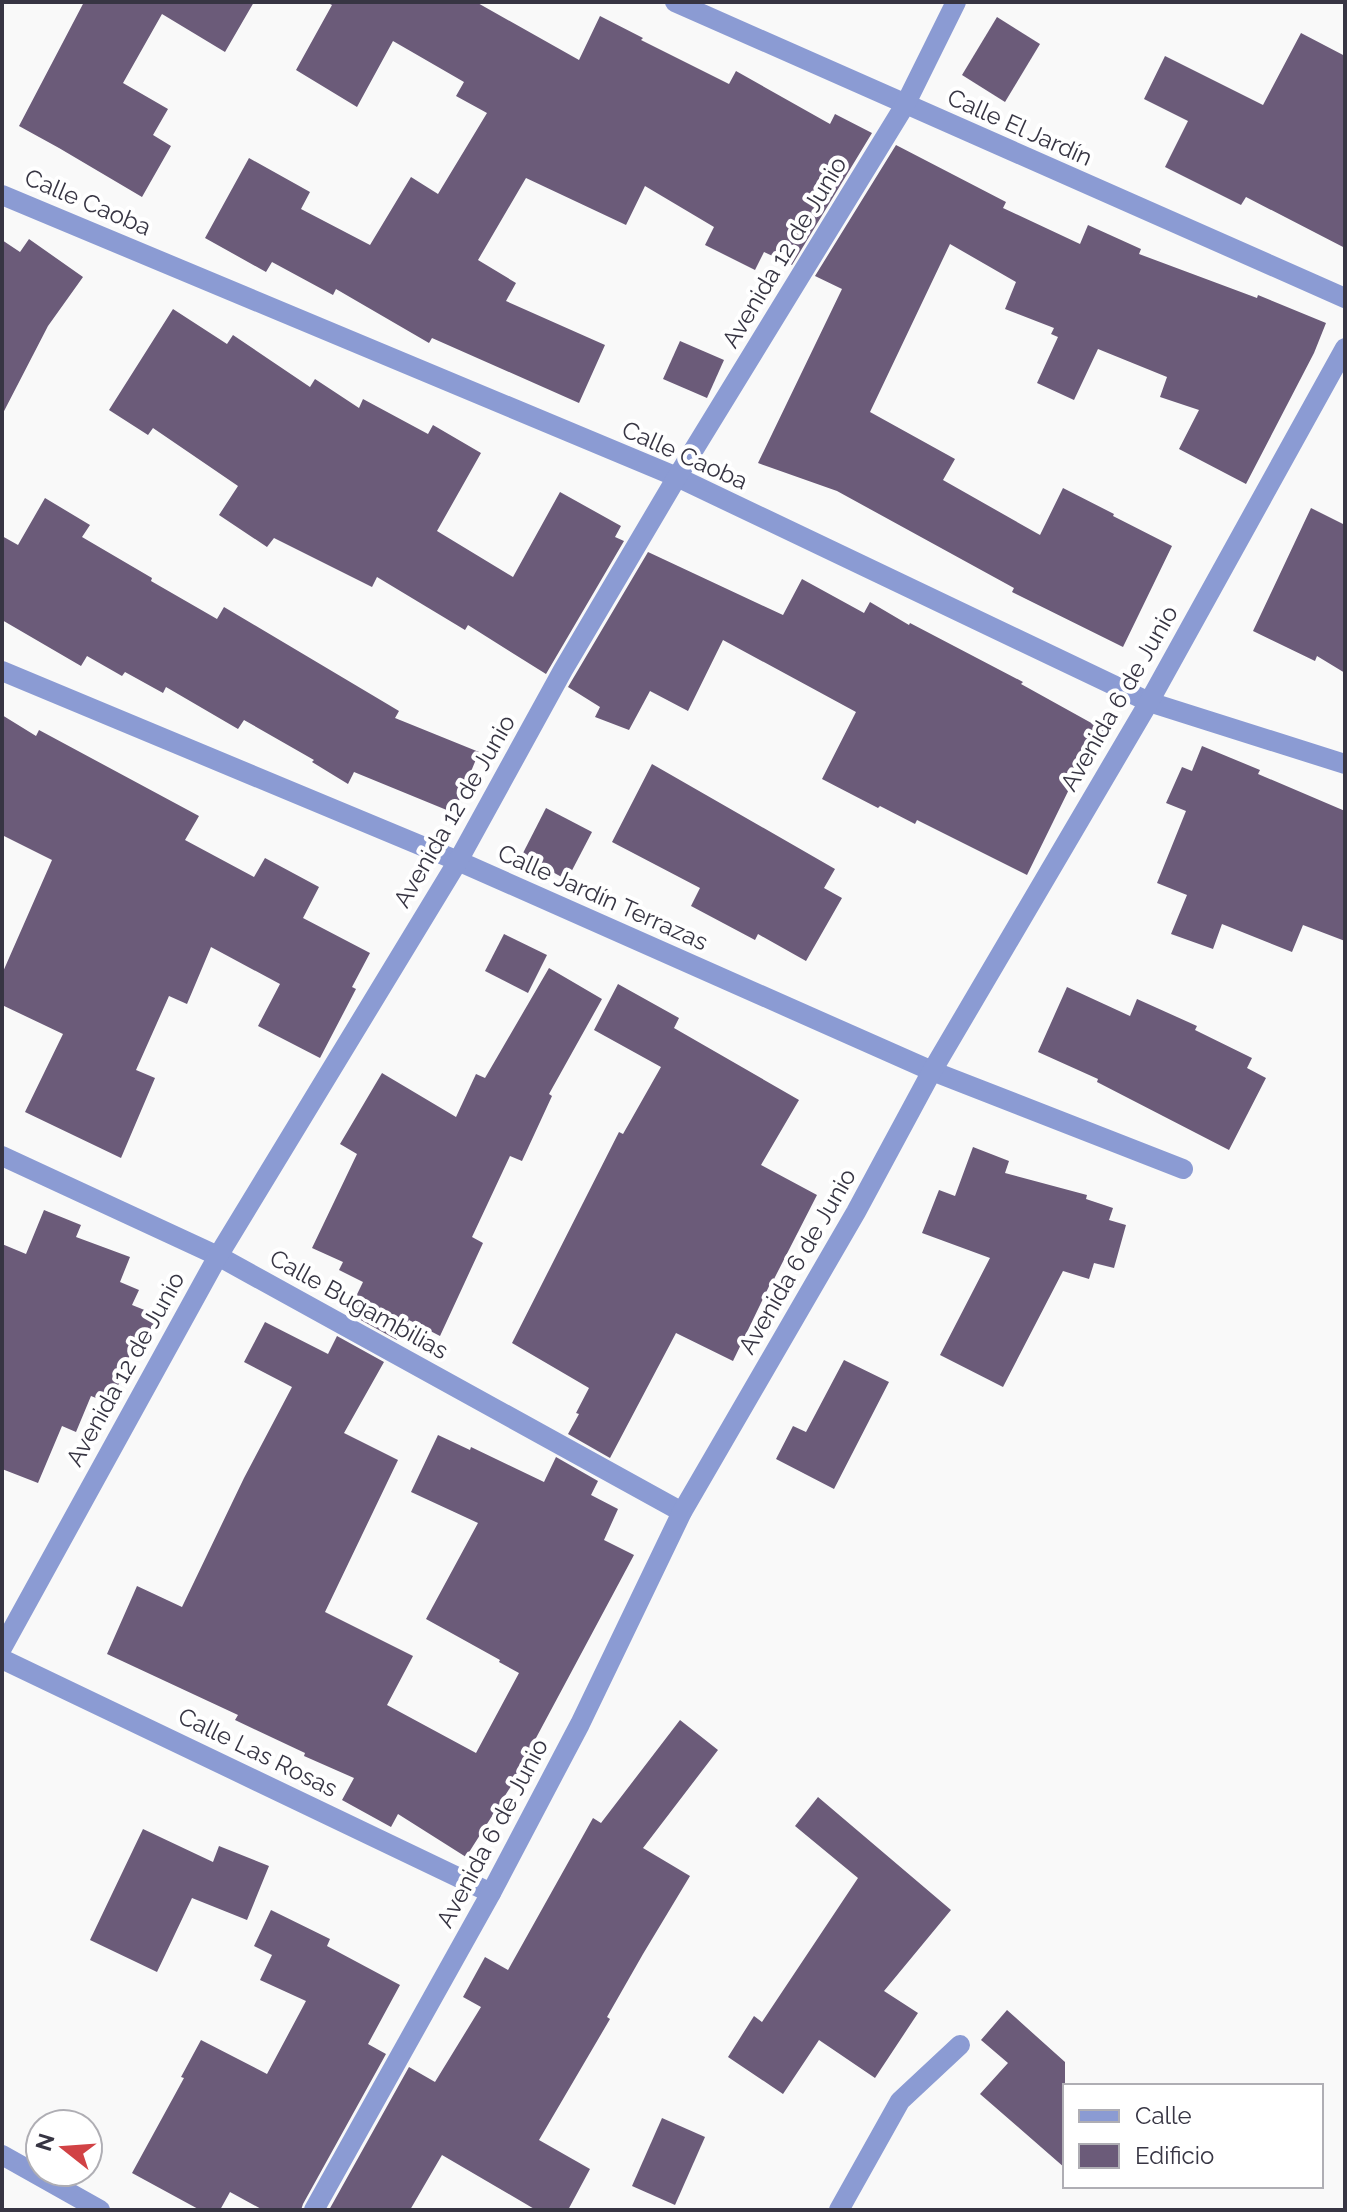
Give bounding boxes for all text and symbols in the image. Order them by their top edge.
street label: Calle El Jardín [943,82,1097,172]
street label: Avenida 12 de Junio [715,151,853,353]
street label: Calle Caoba [20,162,156,242]
street label: Calle Caoba [618,414,752,496]
street label: Avenida 6 de Junio [1054,600,1184,796]
street label: Avenida 12 de Junio [387,709,521,913]
street label: Calle Jardín Terrazas [494,838,712,956]
street label: Avenida 6 de Junio [732,1163,862,1359]
street label: Calle Bugambilias [265,1243,453,1365]
street label: Avenida 12 de Junio [60,1267,190,1471]
street label: Calle Las Rosas [174,1701,342,1803]
street label: Avenida 6 de Junio [430,1734,554,1932]
legend [1063,2084,1323,2188]
text: Calle [1135,2101,1192,2130]
north arrow [24,2108,104,2188]
text: N [30,2130,60,2154]
text: Edificio [1135,2141,1214,2170]

